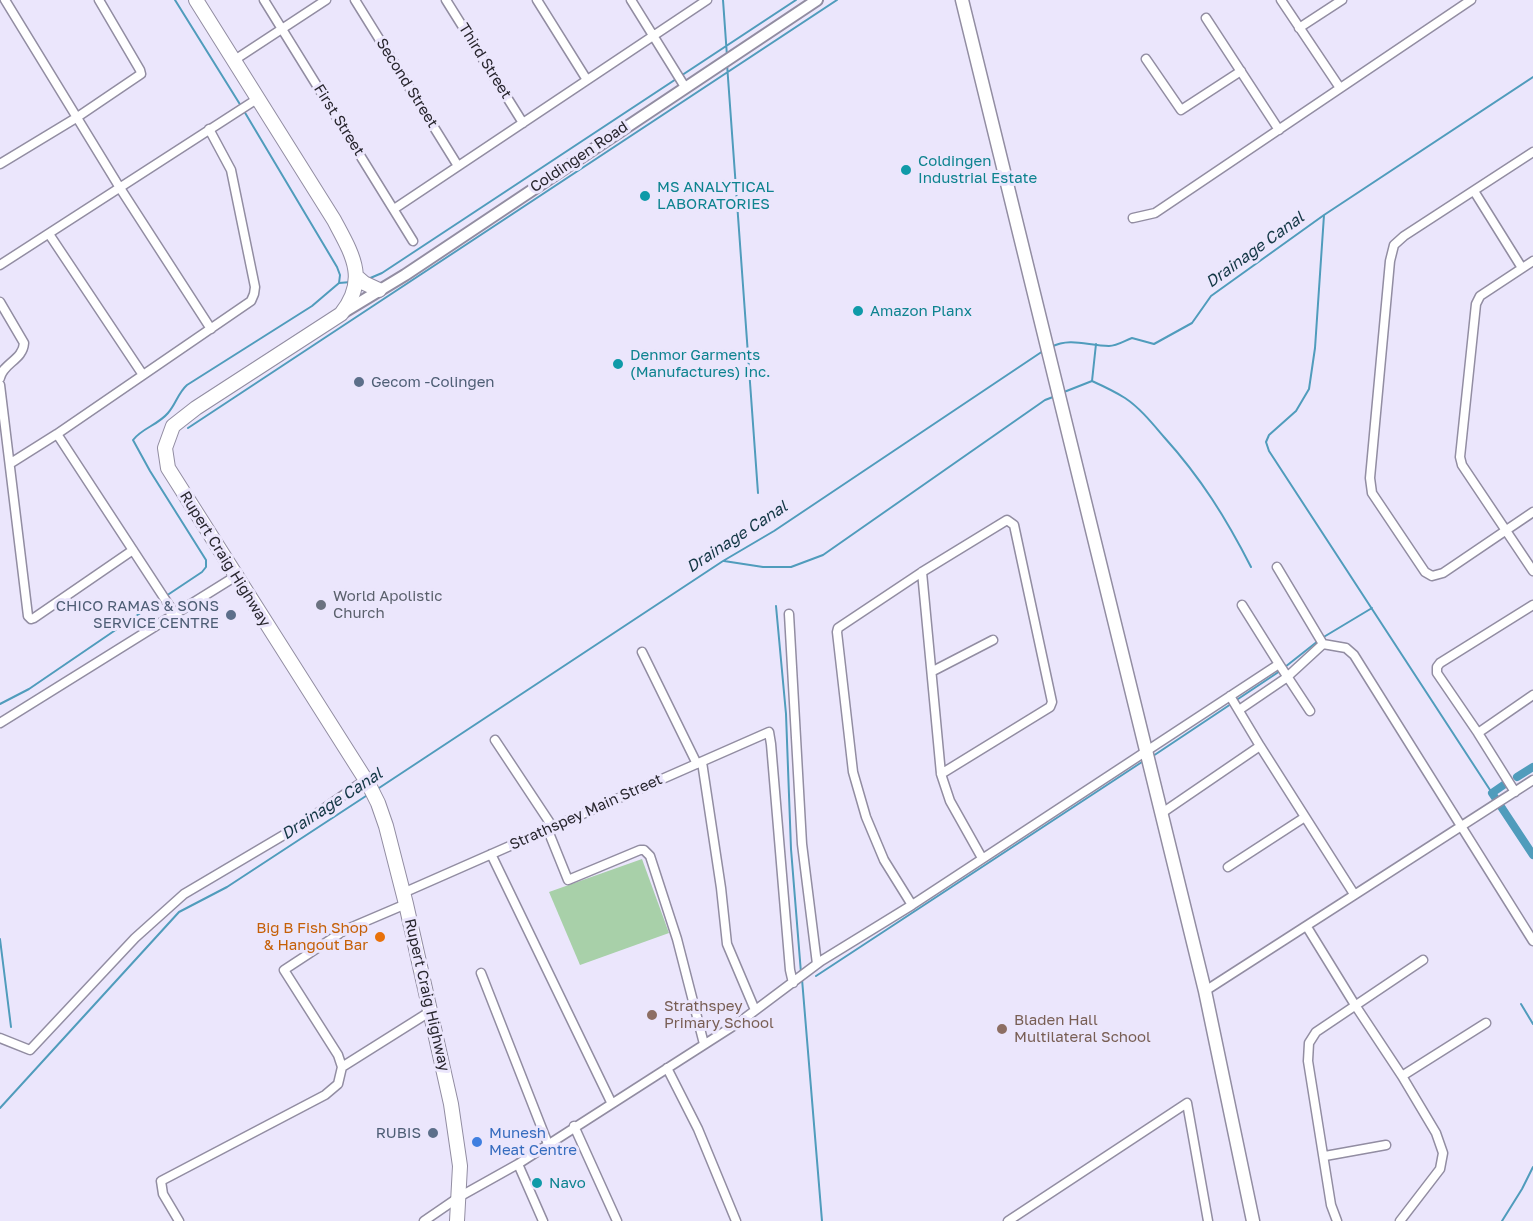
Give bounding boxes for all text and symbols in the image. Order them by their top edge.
street label: Third Street [455,20,515,102]
street label: Second Street [372,35,442,131]
street label: First Street [310,81,368,159]
street label: Coldingen Road [527,118,631,196]
place label: Coldingen Industrial Estate [918,152,1037,187]
marker: Coldingen Industrial Estate [899,163,913,177]
place label: MS ANALYTICAL LABORATORIES [657,178,774,213]
marker: MS ANALYTICAL LABORATORIES [638,189,652,203]
water label: Drainage Canal [1202,208,1308,292]
place label: Amazon Planx [870,302,972,320]
marker: Amazon Planx [851,304,865,318]
place label: Denmor Garments (Manufactures) Inc. [630,346,770,381]
marker: Denmor Garments (Manufactures) Inc. [611,357,625,371]
place label: Gecom -Colingen [371,373,495,391]
marker: Gecom -Colingen [352,375,366,389]
street label: Rupert Craig Highway [176,488,274,630]
water label: Drainage Canal [683,497,791,577]
place label: World Apolistic Church [333,587,443,622]
place label: CHICO RAMAS & SONS SERVICE CENTRE [56,597,219,632]
marker: World Apolistic Church [314,598,328,612]
marker: CHICO RAMAS & SONS SERVICE CENTRE [224,608,238,622]
water label: Drainage Canal [278,764,386,844]
street label: Strathspey Main Street [507,770,665,854]
street label: Rupert Craig Highway [401,917,453,1073]
place label: Big B Fish Shop & Hangout Bar [256,919,368,954]
marker: Big B Fish Shop & Hangout Bar [373,930,387,944]
place label: Strathspey Primary School [664,997,774,1032]
marker: Strathspey Primary School [645,1008,659,1022]
place label: Bladen Hall Multilateral School [1014,1011,1151,1046]
marker: Bladen Hall Multilateral School [995,1022,1009,1036]
place label: RUBIS [376,1124,421,1142]
place label: Munesh Meat Centre [489,1124,577,1159]
marker: RUBIS [426,1126,440,1140]
marker: Munesh Meat Centre [470,1135,484,1149]
place label: Navo [549,1174,586,1192]
marker: Navo [530,1176,544,1190]

